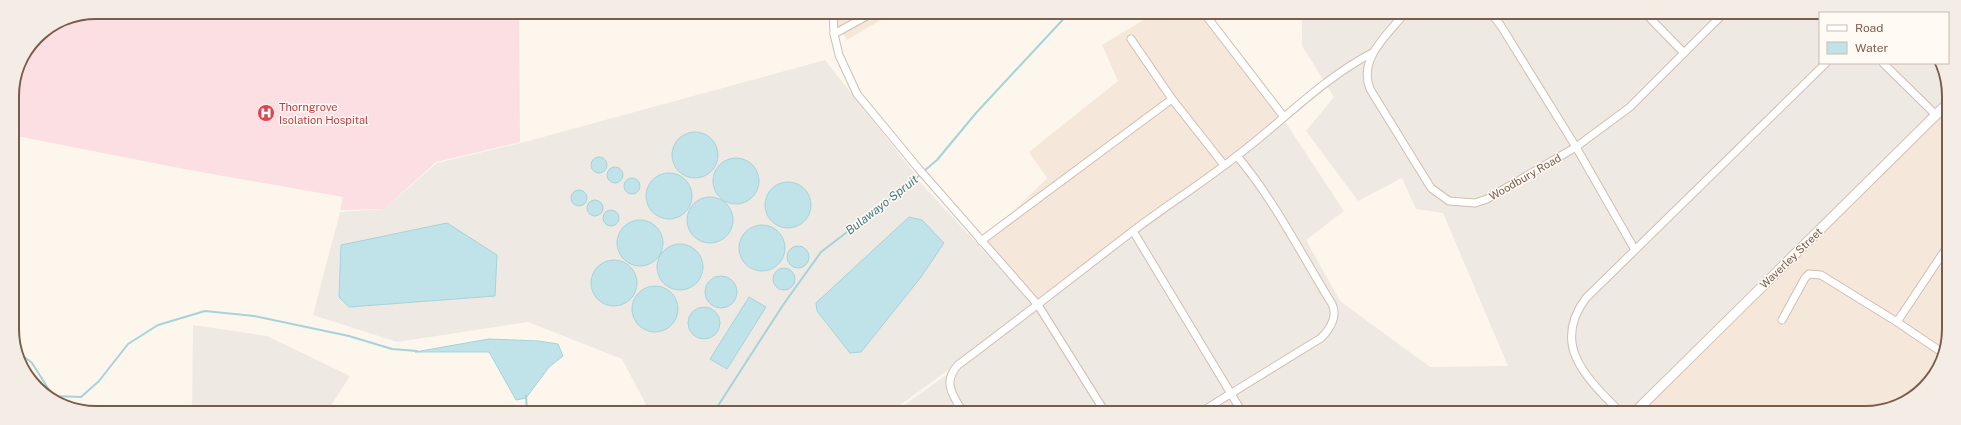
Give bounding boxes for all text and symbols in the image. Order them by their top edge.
legend [1819,12,1949,64]
text: Road [1855,21,1883,35]
text: Water [1855,41,1889,55]
place label: Thorngrove Isolation Hospital [279,101,368,126]
hospital icon: Thorngrove Isolation Hospital [256,103,276,123]
street label: Woodbury Road [1487,152,1563,202]
water label: Bulawayo Spruit [843,172,921,238]
street label: Waverley Street [1757,225,1825,291]

